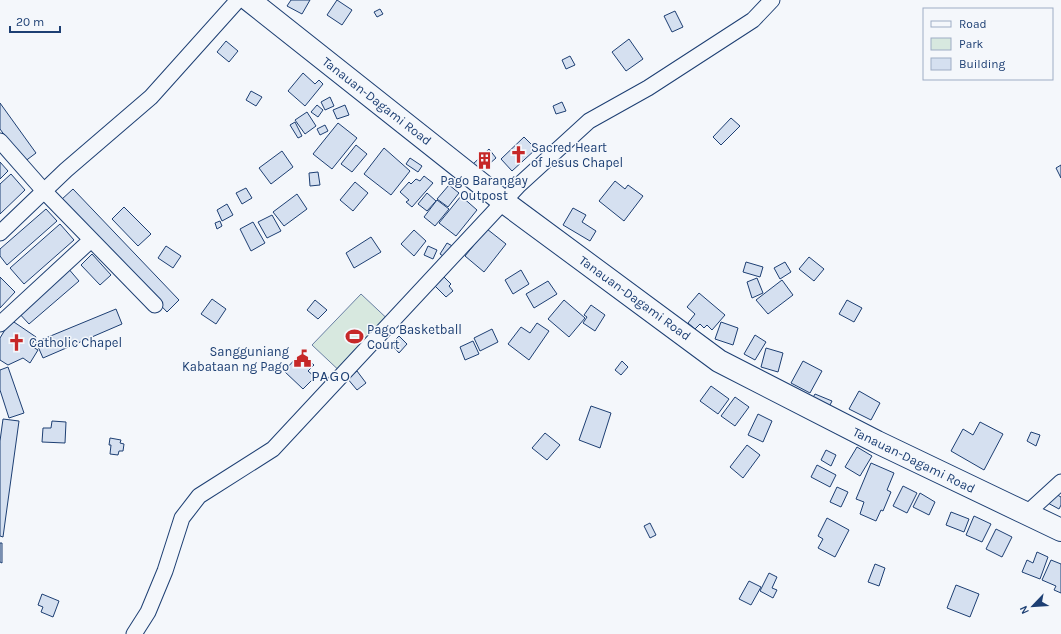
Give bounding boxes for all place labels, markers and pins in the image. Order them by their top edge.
place label: Sacred Heart of Jesus Chapel [531,140,623,170]
church icon: Sacred Heart of Jesus Chapel [508,144,528,164]
building icon: Pago Barangay Outpost [474,151,494,171]
place label: Pago Barangay Outpost [440,173,528,203]
place label: Pago Basketball Court [367,322,462,352]
sports icon: Pago Basketball Court [344,326,364,346]
church icon: Catholic Chapel [6,332,26,352]
place label: Catholic Chapel [29,335,122,350]
place label: Sangguniang Kabataan ng Pago [182,344,290,374]
public building icon: Sangguniang Kabataan ng Pago [292,348,312,368]

